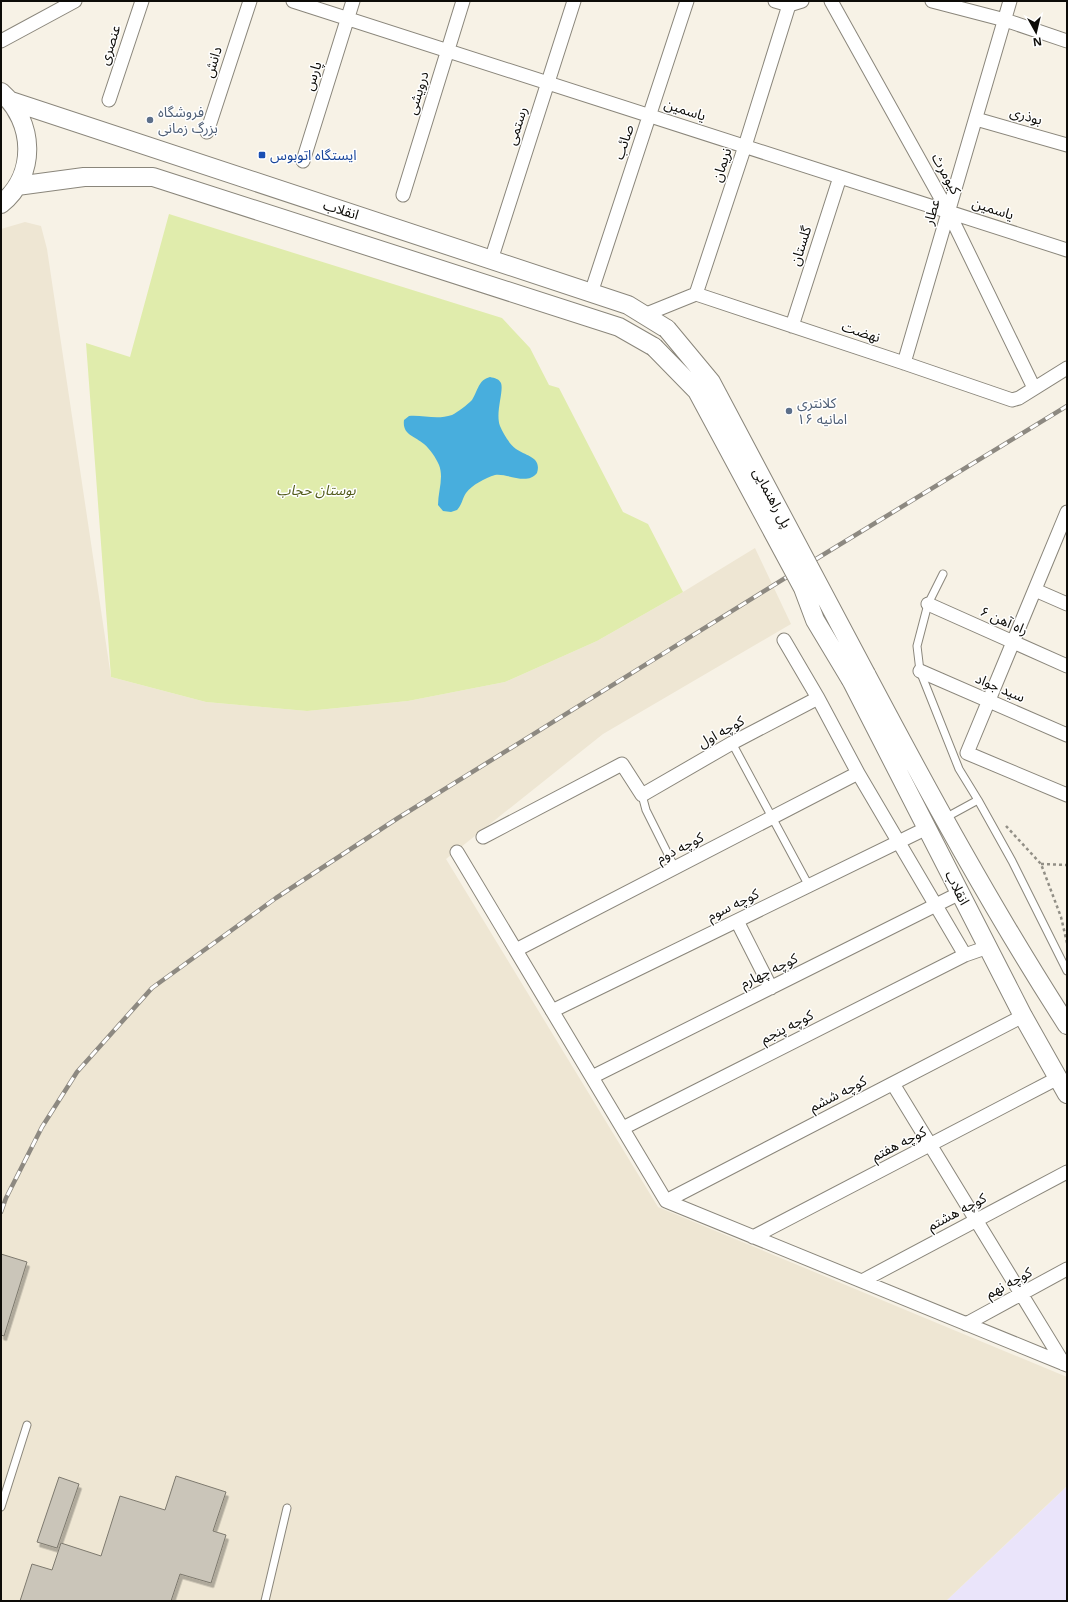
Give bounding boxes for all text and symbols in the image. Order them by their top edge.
north arrow [1016,12,1056,52]
street label: عنصری [90,21,130,69]
text: N [1031,29,1043,53]
street label: دانش [194,42,232,81]
street label: پارس [295,57,331,95]
street label: درویشی [398,67,438,119]
street label: یاسمین [660,90,710,130]
place label: فروشگاه بزرگ زمانی [158,98,218,143]
street label: بوذری [1006,98,1046,135]
street label: رستمی [497,103,537,149]
marker: فروشگاه بزرگ زمانی [145,115,155,125]
street label: صائب [605,120,643,164]
place label: ایستگاه اتوبوس [270,141,357,170]
street label: نریمان [703,144,741,186]
street label: کیومرث [923,148,970,201]
marker: ایستگاه اتوبوس [257,150,267,160]
street label: یاسمین [968,189,1018,229]
street label: انقلاب [319,191,363,229]
street label: عطار [914,195,950,230]
street label: گلستان [781,222,821,270]
street label: نهضت [838,312,884,352]
place label: کلانتری ۱۶ امانیه [797,389,847,434]
marker: کلانتری ۱۶ امانیه [784,406,794,416]
street label: پل راهنمایی [744,462,800,534]
park label: بوستان حجاب [276,476,356,505]
street label: راه آهن ۶ [975,597,1033,645]
street label: سید جواد [970,664,1030,712]
street label: کوچه اول [692,707,750,757]
street label: کوچه دوم [651,823,709,872]
street label: انقلاب [936,865,978,911]
street label: کوچه سوم [702,880,764,930]
street label: کوچه چهارم [735,944,803,998]
street label: کوچه پنجم [755,1001,819,1053]
street label: کوچه ششم [804,1067,872,1121]
street label: کوچه هفتم [866,1118,932,1170]
street label: کوچه هشتم [922,1184,992,1240]
street label: کوچه نهم [980,1258,1038,1307]

